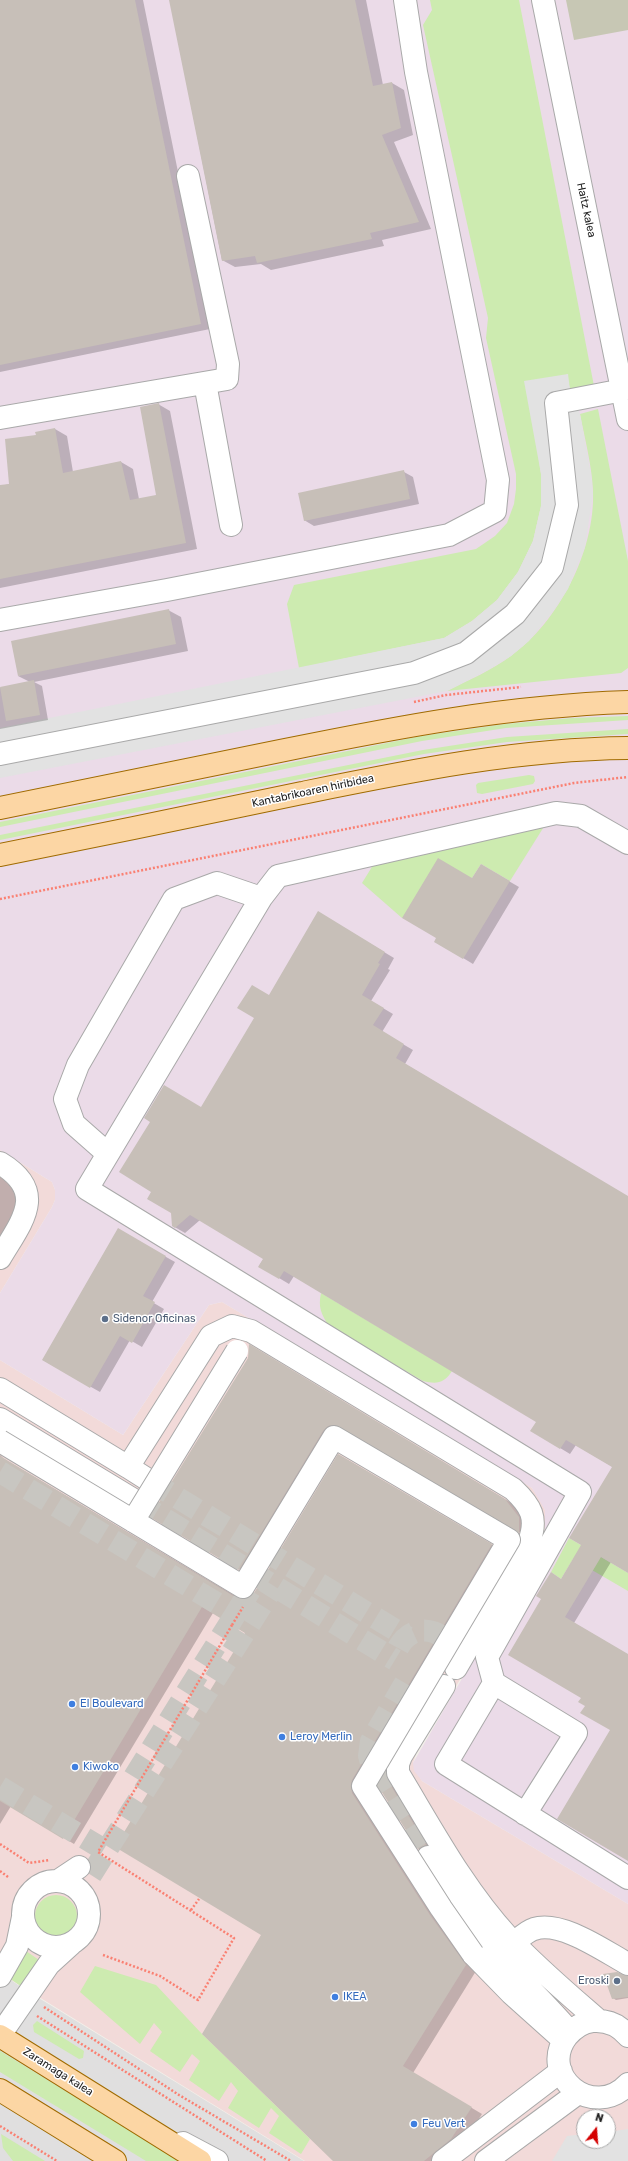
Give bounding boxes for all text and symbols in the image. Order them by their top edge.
street label: Haitz kalea [574,181,598,239]
street label: Kantabrikoaren hiribidea [251,772,375,810]
place label: Sidenor Oficinas [113,1312,196,1326]
marker: Sidenor Oficinas [100,1314,110,1324]
place label: El Boulevard [80,1697,144,1711]
marker: El Boulevard [67,1699,77,1709]
place label: Leroy Merlin [290,1730,352,1744]
marker: Leroy Merlin [277,1732,287,1742]
place label: Kiwoko [83,1760,119,1774]
marker: Kiwoko [70,1762,80,1772]
place label: Eroski [578,1974,609,1988]
marker: Eroski [612,1976,622,1986]
place label: IKEA [343,1990,367,2004]
marker: IKEA [330,1992,340,2002]
street label: Zaramaga kalea [20,2045,96,2099]
north arrow [576,2109,616,2149]
text: N [594,2111,605,2125]
place label: Feu Vert [422,2117,465,2131]
marker: Feu Vert [409,2119,419,2129]

